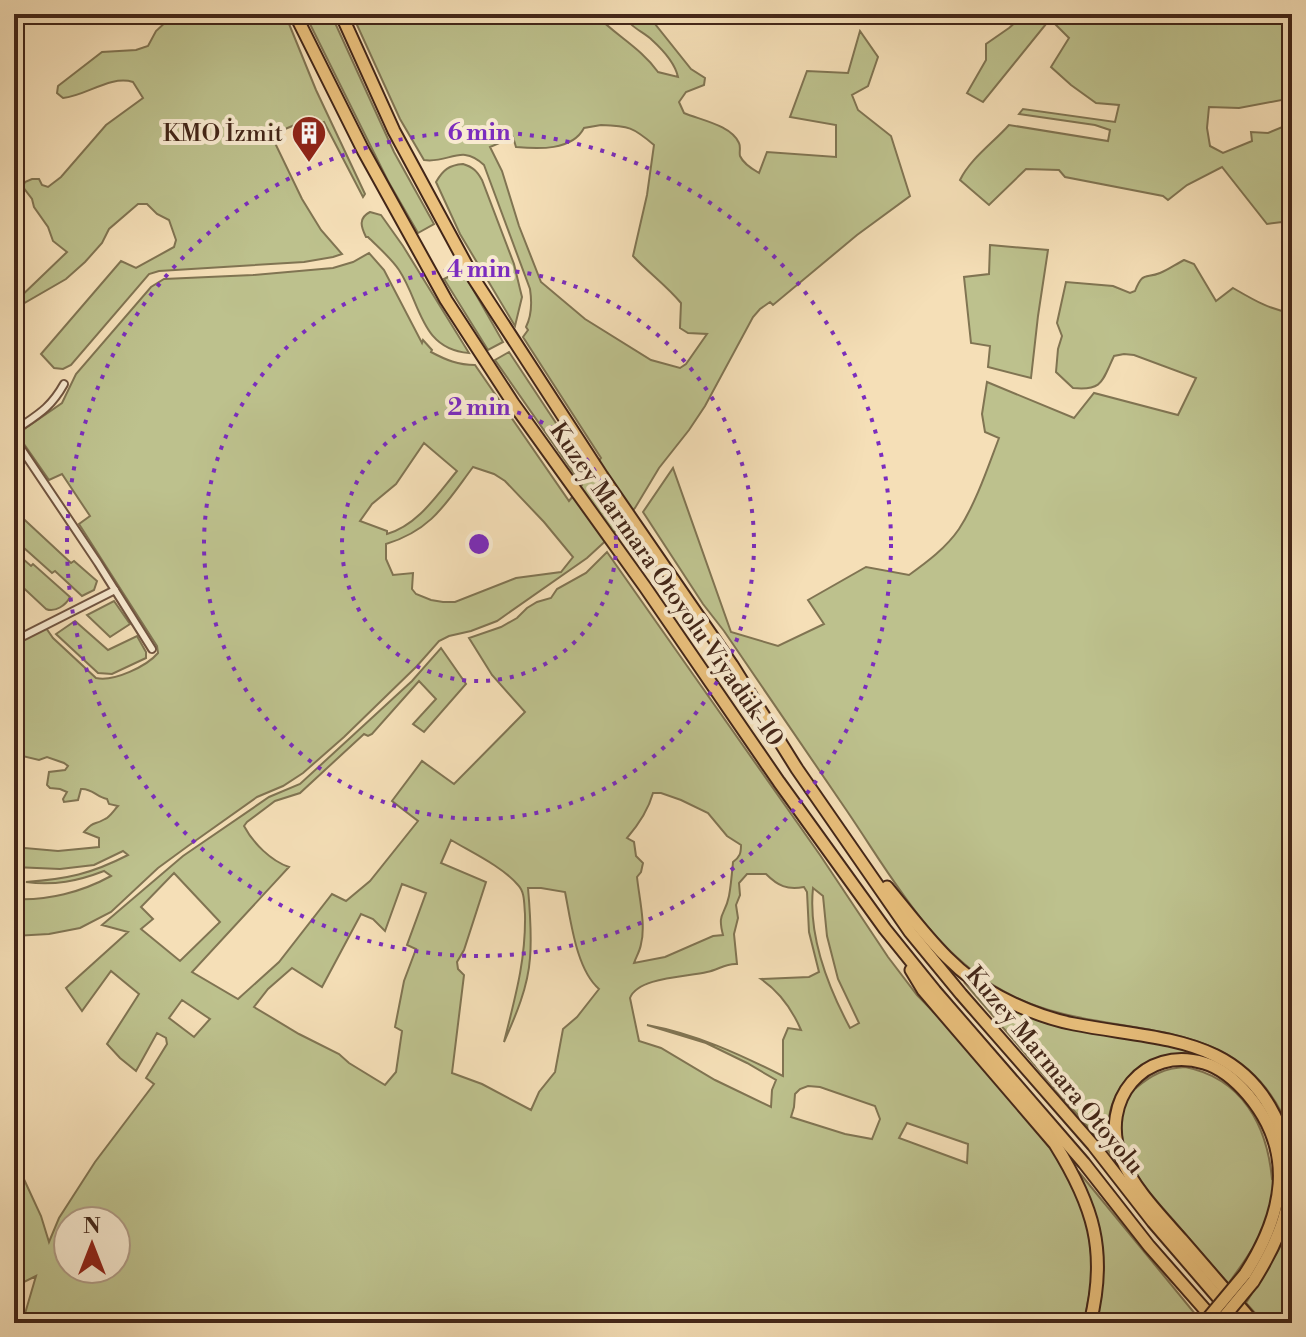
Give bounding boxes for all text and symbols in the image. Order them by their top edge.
building icon: KMO İzmit [290,114,328,164]
place label: KMO İzmit [163,118,283,149]
text: 6 min [447,118,511,148]
text: 4 min [447,255,511,285]
text: 2 min [447,393,511,423]
street label: Kuzey Marmara Otoyolu Viyadük-10 [542,417,790,752]
centre of rings [465,530,493,558]
street label: Kuzey Marmara Otoyolu [959,961,1150,1181]
north arrow [52,1205,132,1285]
text: N [83,1213,101,1240]

